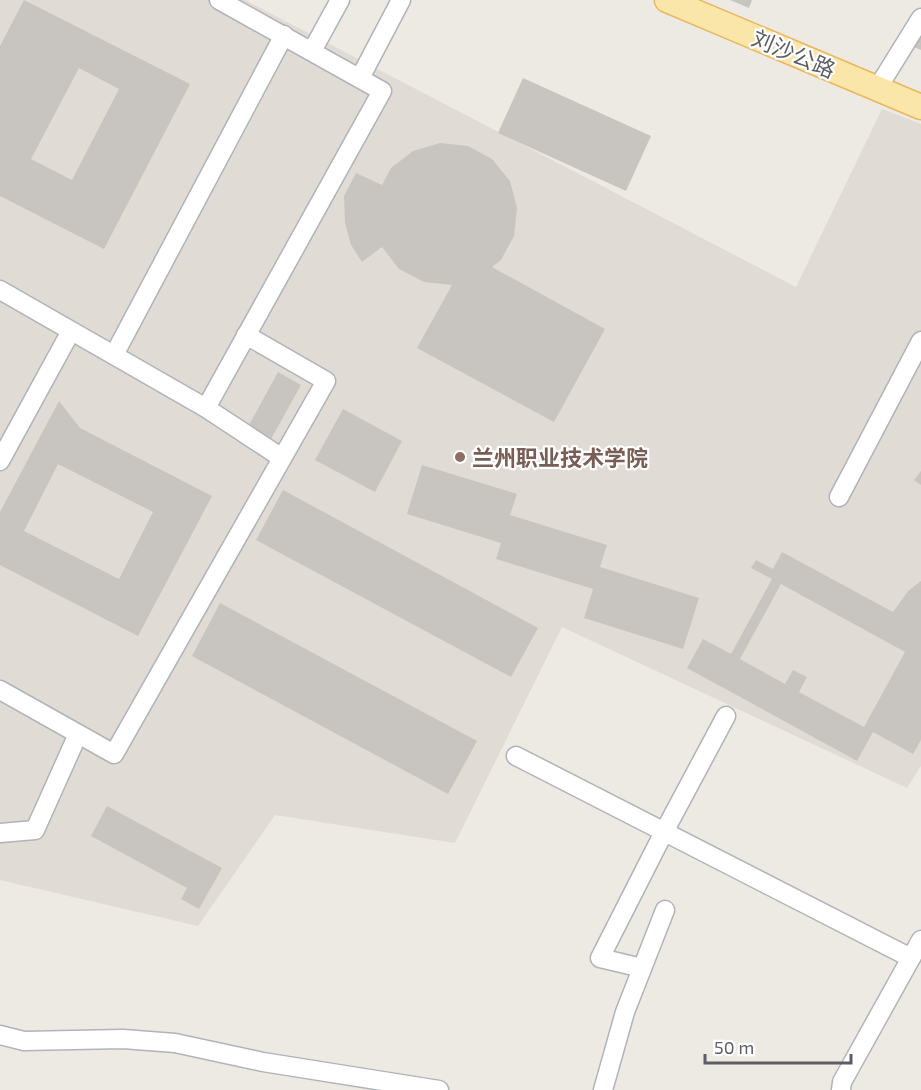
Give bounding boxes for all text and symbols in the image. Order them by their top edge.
street label: 刘沙公路 [748,24,840,82]
place label: 兰州职业技术学院 [472,444,648,470]
marker: 兰州职业技术学院 [453,450,467,464]
scale bar [705,1027,850,1065]
text: 50 m [714,1036,754,1058]

